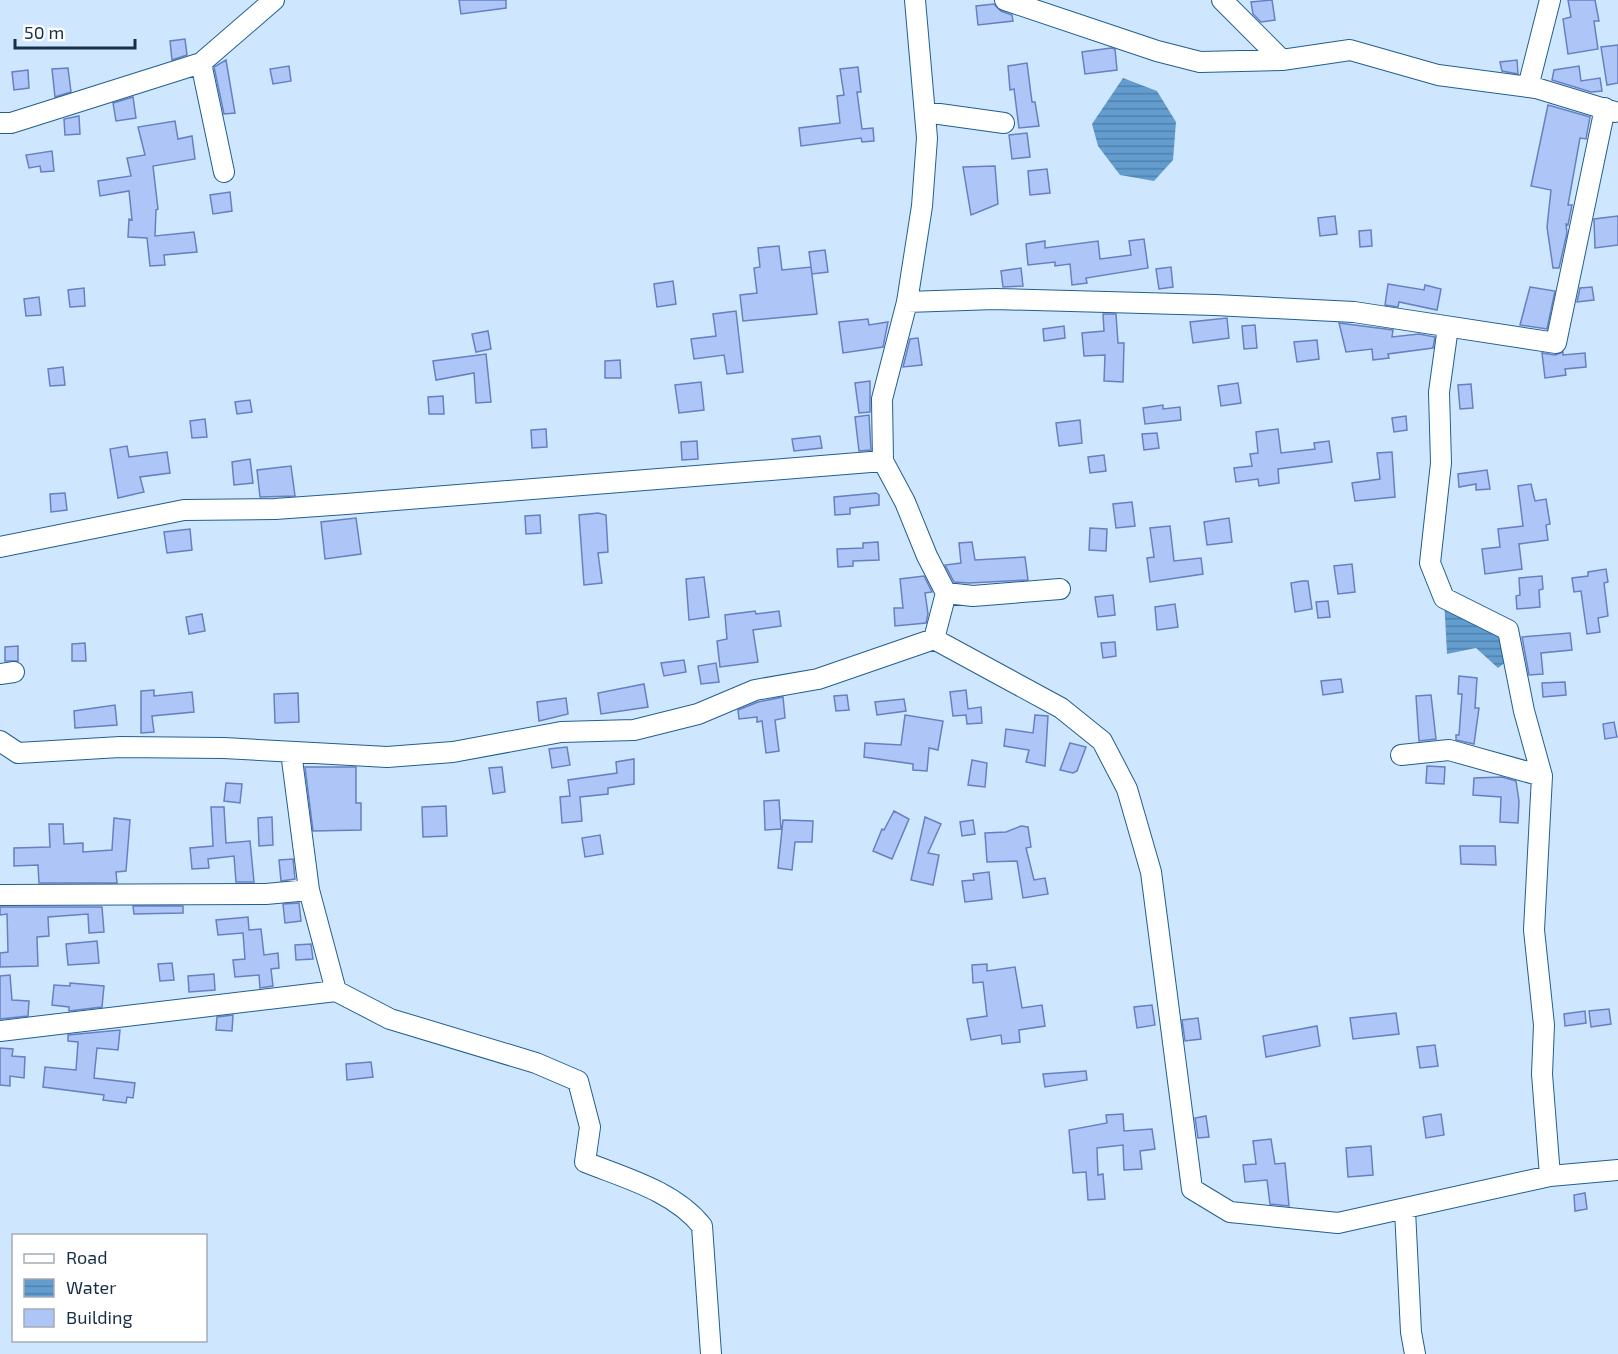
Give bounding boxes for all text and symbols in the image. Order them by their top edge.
scale bar [15,12,135,50]
text: 50 m [24,21,64,43]
legend [12,1234,207,1342]
text: Road [66,1246,107,1268]
text: Water [66,1276,116,1298]
text: Building [66,1306,133,1328]

